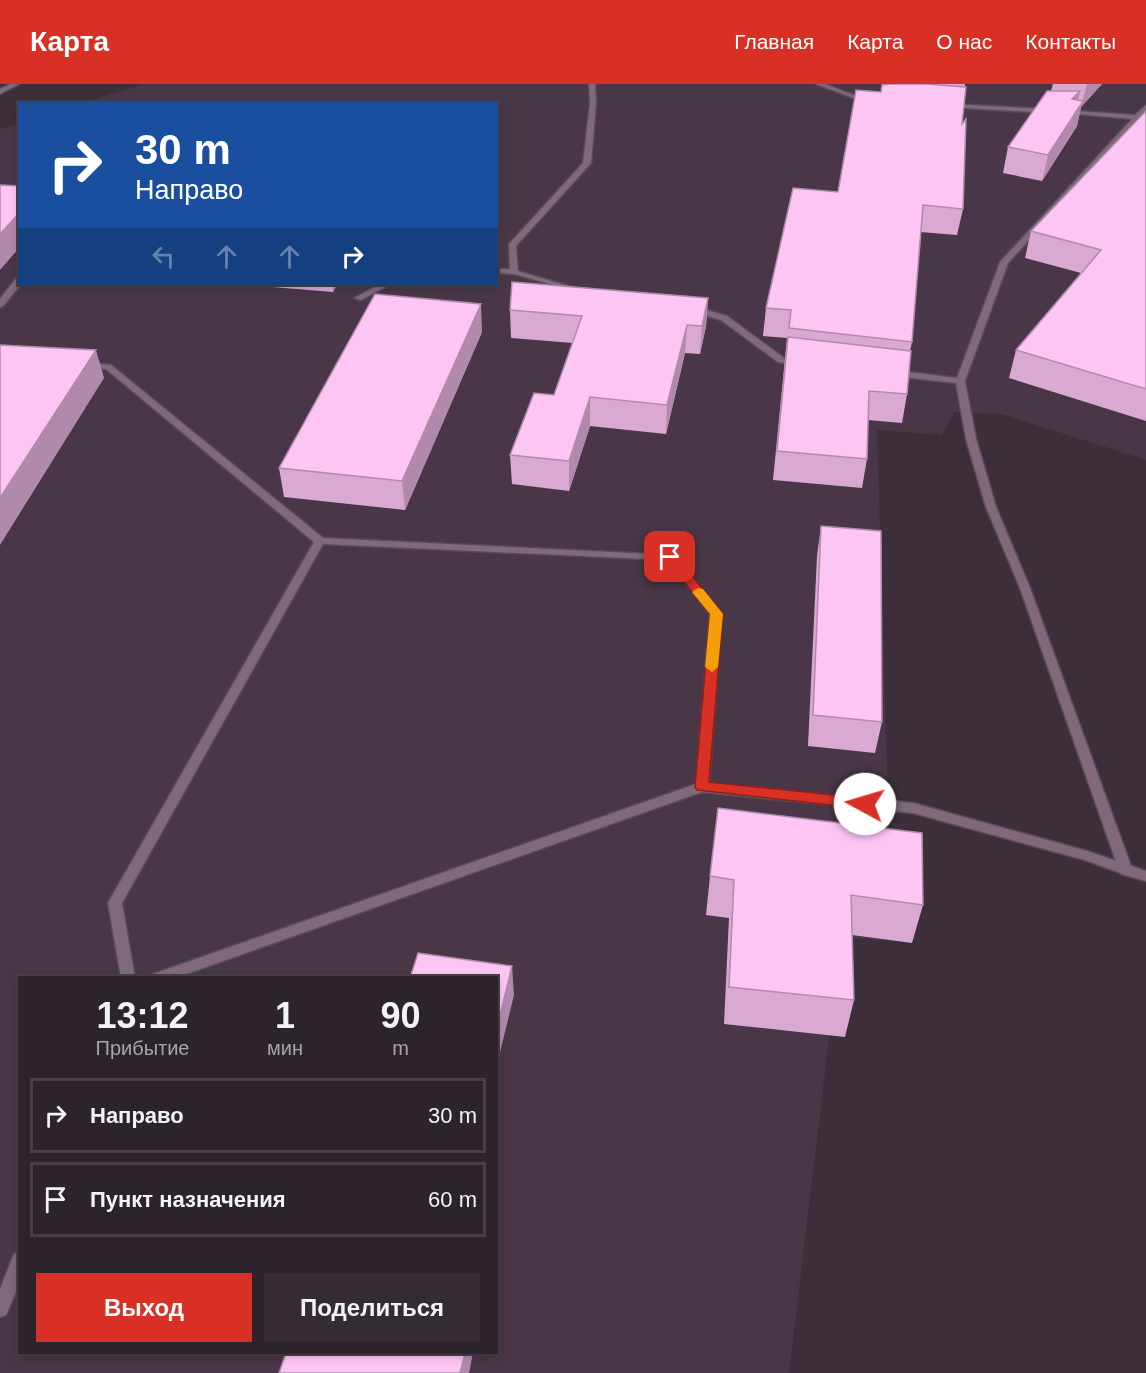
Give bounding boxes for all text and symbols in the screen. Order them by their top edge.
text: Карта [30,26,109,57]
text: Главная [734,30,814,53]
text: Карта [847,30,903,53]
text: О нас [936,30,992,53]
text: Контакты [1025,30,1116,53]
icon: right [36,126,114,204]
text: 30 m [135,126,231,173]
text: Направо [135,175,243,205]
icon: left [147,240,180,273]
icon: ahead [210,240,243,273]
icon: ahead [273,240,306,273]
icon: right [336,240,369,273]
pin [644,531,695,582]
icon: arrive [653,540,686,573]
position arrow [833,772,897,836]
text: 13:12 [96,995,189,1036]
text: 1 [275,995,295,1036]
text: 90 [380,995,420,1036]
text: Прибытие [96,1037,189,1059]
text: мин [267,1037,303,1059]
text: m [392,1037,409,1059]
icon: right [39,1099,72,1132]
text: Направо [90,1103,184,1128]
text: 30 m [428,1103,477,1128]
icon: arrive [39,1183,72,1216]
text: Пункт назначения [90,1187,286,1212]
text: 60 m [428,1187,477,1212]
button: Выход [36,1273,252,1342]
button: Поделиться [264,1273,480,1342]

